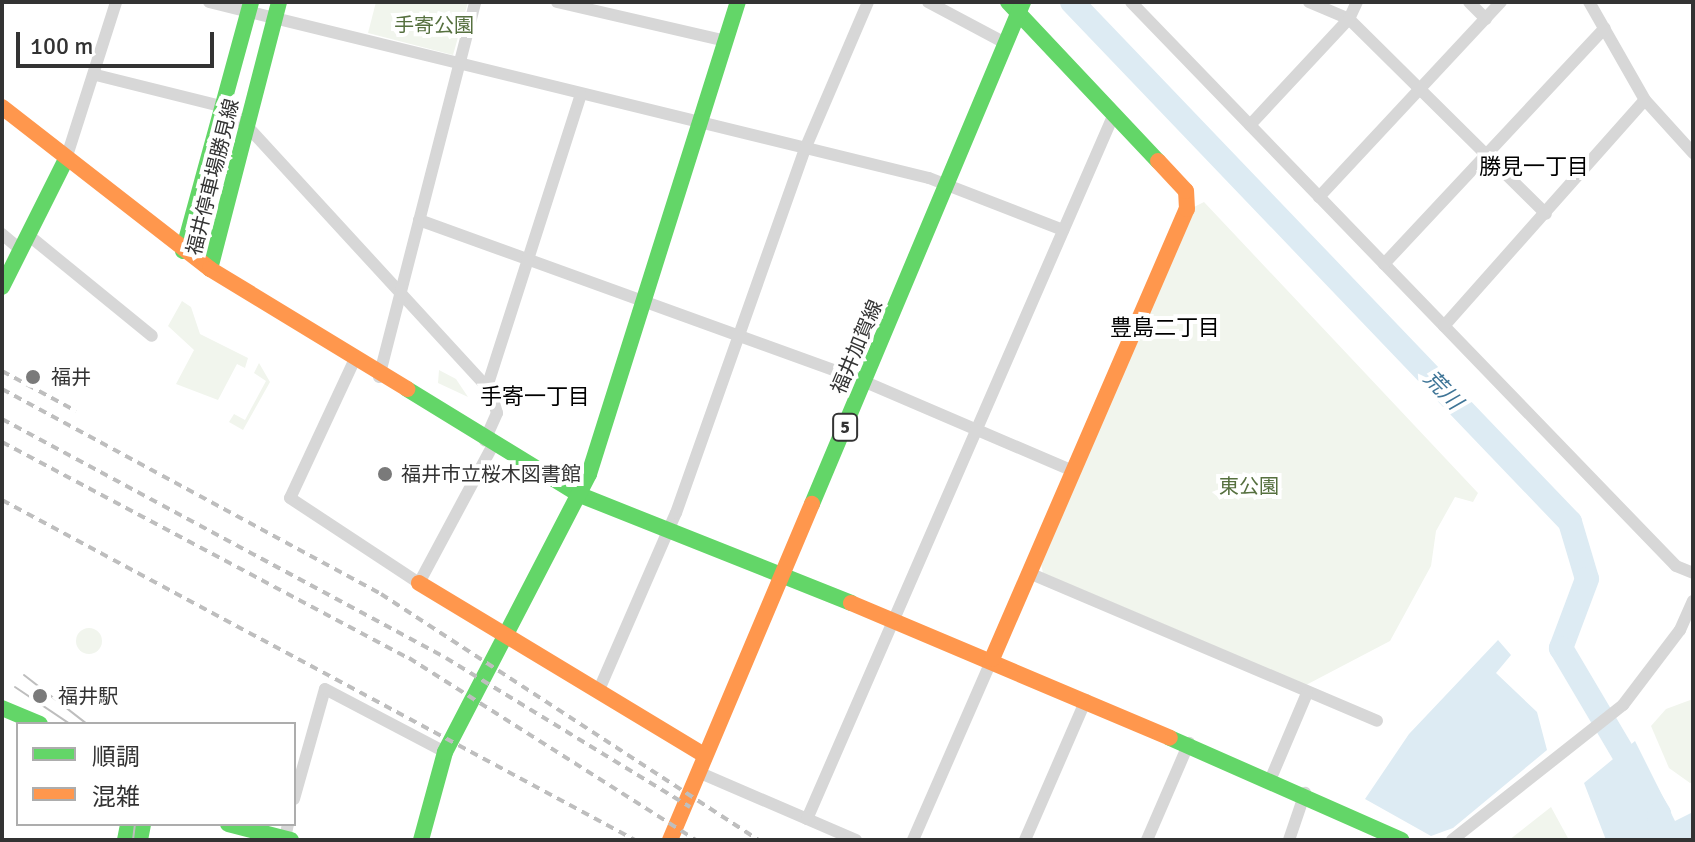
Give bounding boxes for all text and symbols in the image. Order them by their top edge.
park label: 手寄公園 [394,13,474,37]
scale bar [20,16,218,66]
text: 100 m [30,31,93,61]
street label: 福井停車場勝見線 [182,96,244,258]
district label: 勝見一丁目 [1479,154,1589,180]
street label: 福井加賀線 [826,296,888,398]
district label: 豊島二丁目 [1110,315,1220,341]
place label: 福井 [51,365,91,389]
water label: 荒川 [1418,365,1468,415]
marker: 福井 [22,366,44,388]
district label: 手寄一丁目 [480,384,590,410]
road number: 5 [831,413,859,441]
place label: 福井市立桜木図書館 [401,462,581,486]
marker: 福井市立桜木図書館 [376,465,394,483]
park label: 東公園 [1219,474,1279,498]
place label: 福井駅 [58,684,118,708]
marker: 福井駅 [29,685,51,707]
legend [16,722,296,826]
text: 順調 [92,742,140,772]
text: 混雑 [92,782,140,812]

